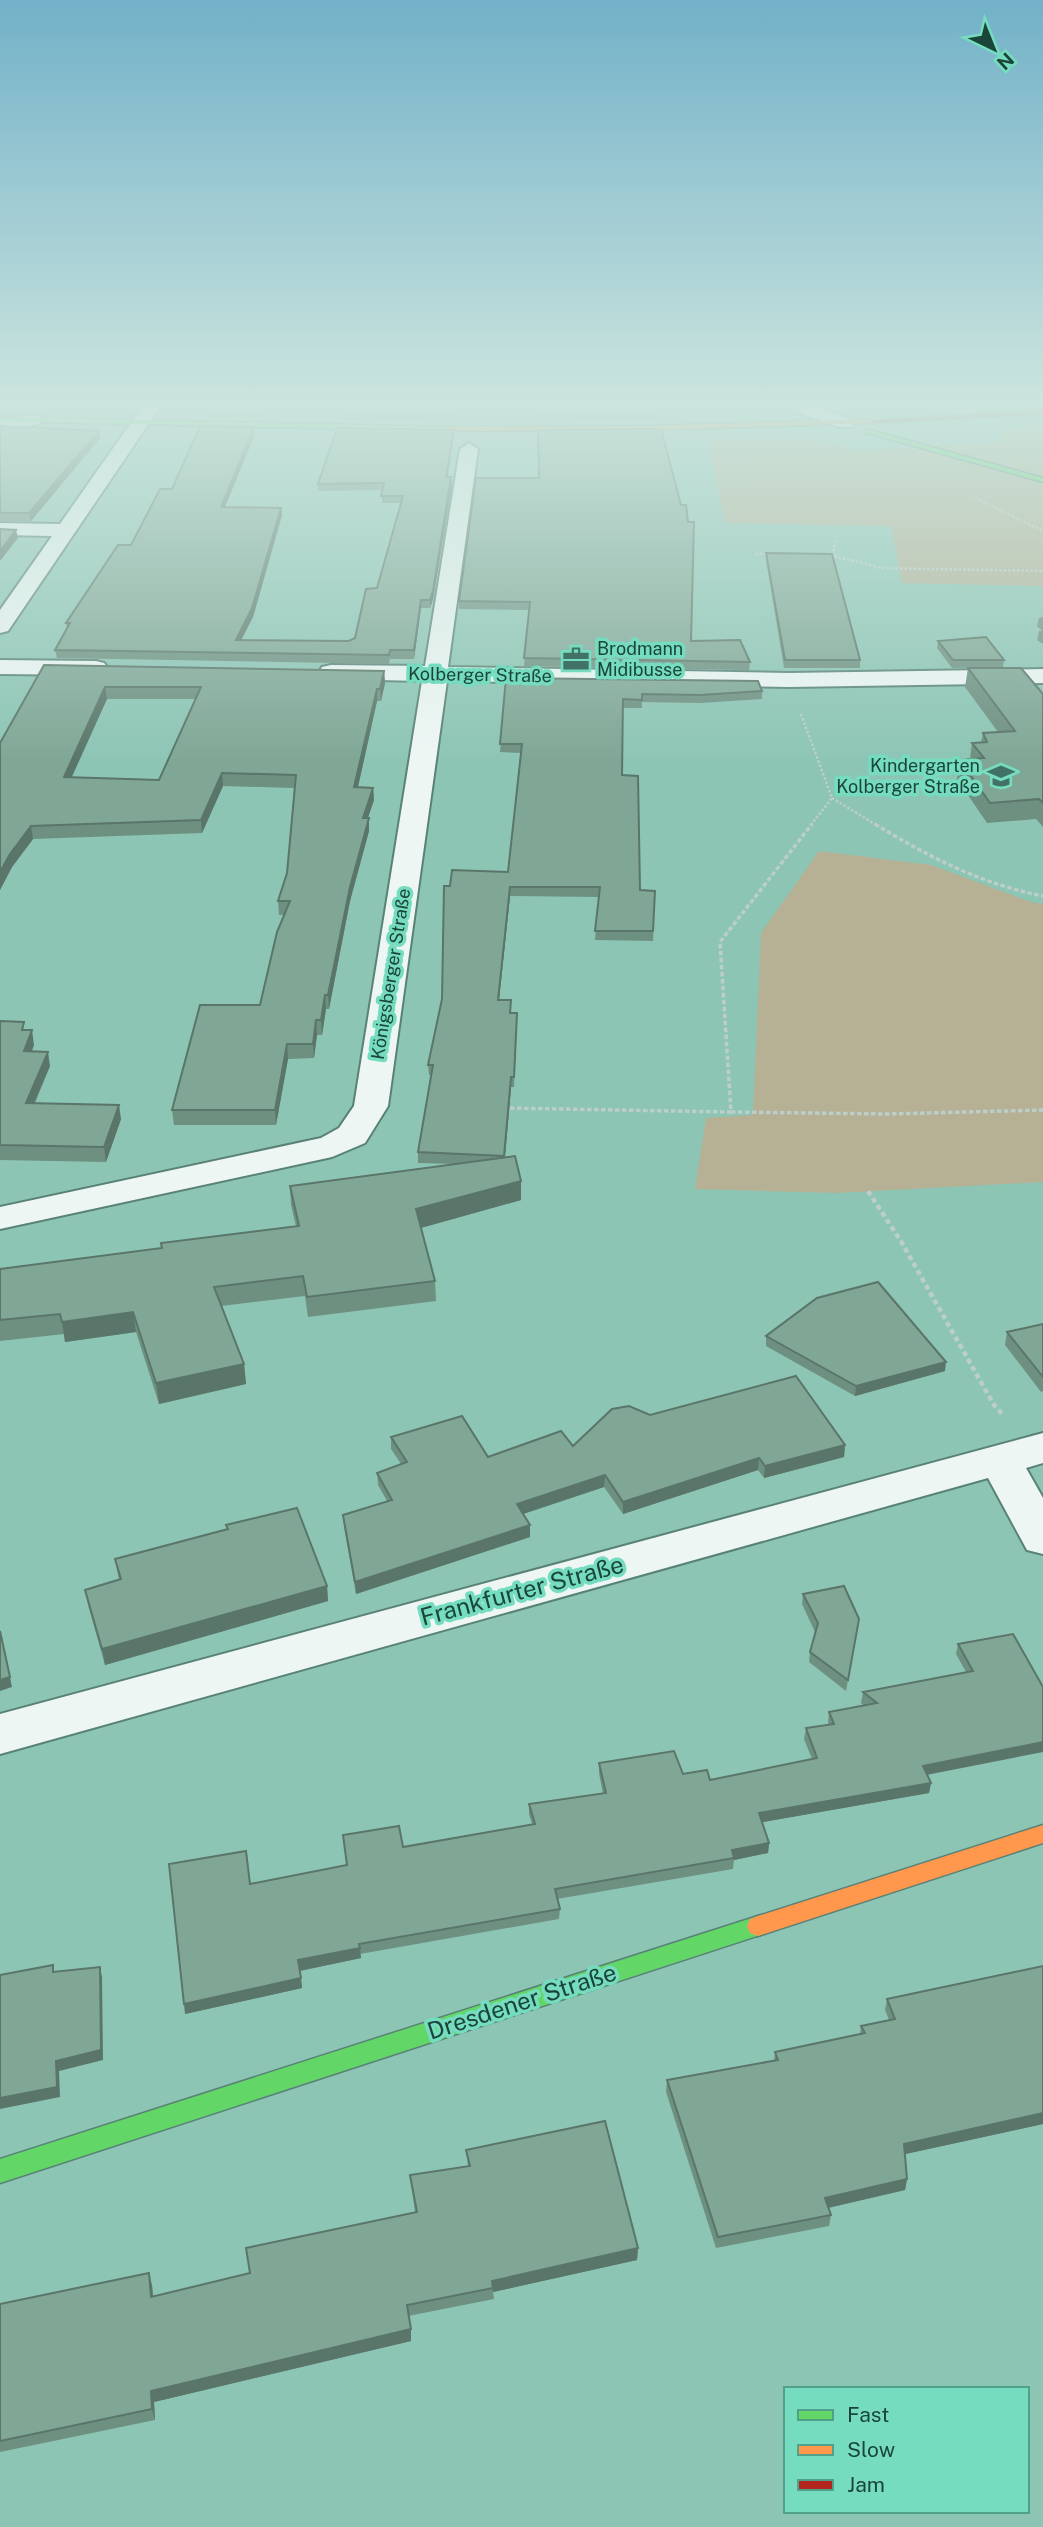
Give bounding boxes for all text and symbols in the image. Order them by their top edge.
north arrow [959,14,1029,84]
text: N [993,48,1019,75]
place label: Brodmann Midibusse [597,638,683,680]
office icon: Brodmann Midibusse [561,644,591,674]
street label: Kolberger Straße [408,663,552,686]
place label: Kindergarten Kolberger Straße [836,755,980,797]
school or university icon: Kindergarten Kolberger Straße [986,761,1016,791]
street label: Königsberger Straße [367,887,414,1061]
street label: Frankfurter Straße [417,1549,627,1631]
street label: Dresdener Straße [424,1957,620,2045]
legend [784,2387,1029,2513]
text: Fast [847,2402,889,2427]
text: Slow [847,2437,895,2462]
text: Jam [847,2472,885,2497]

